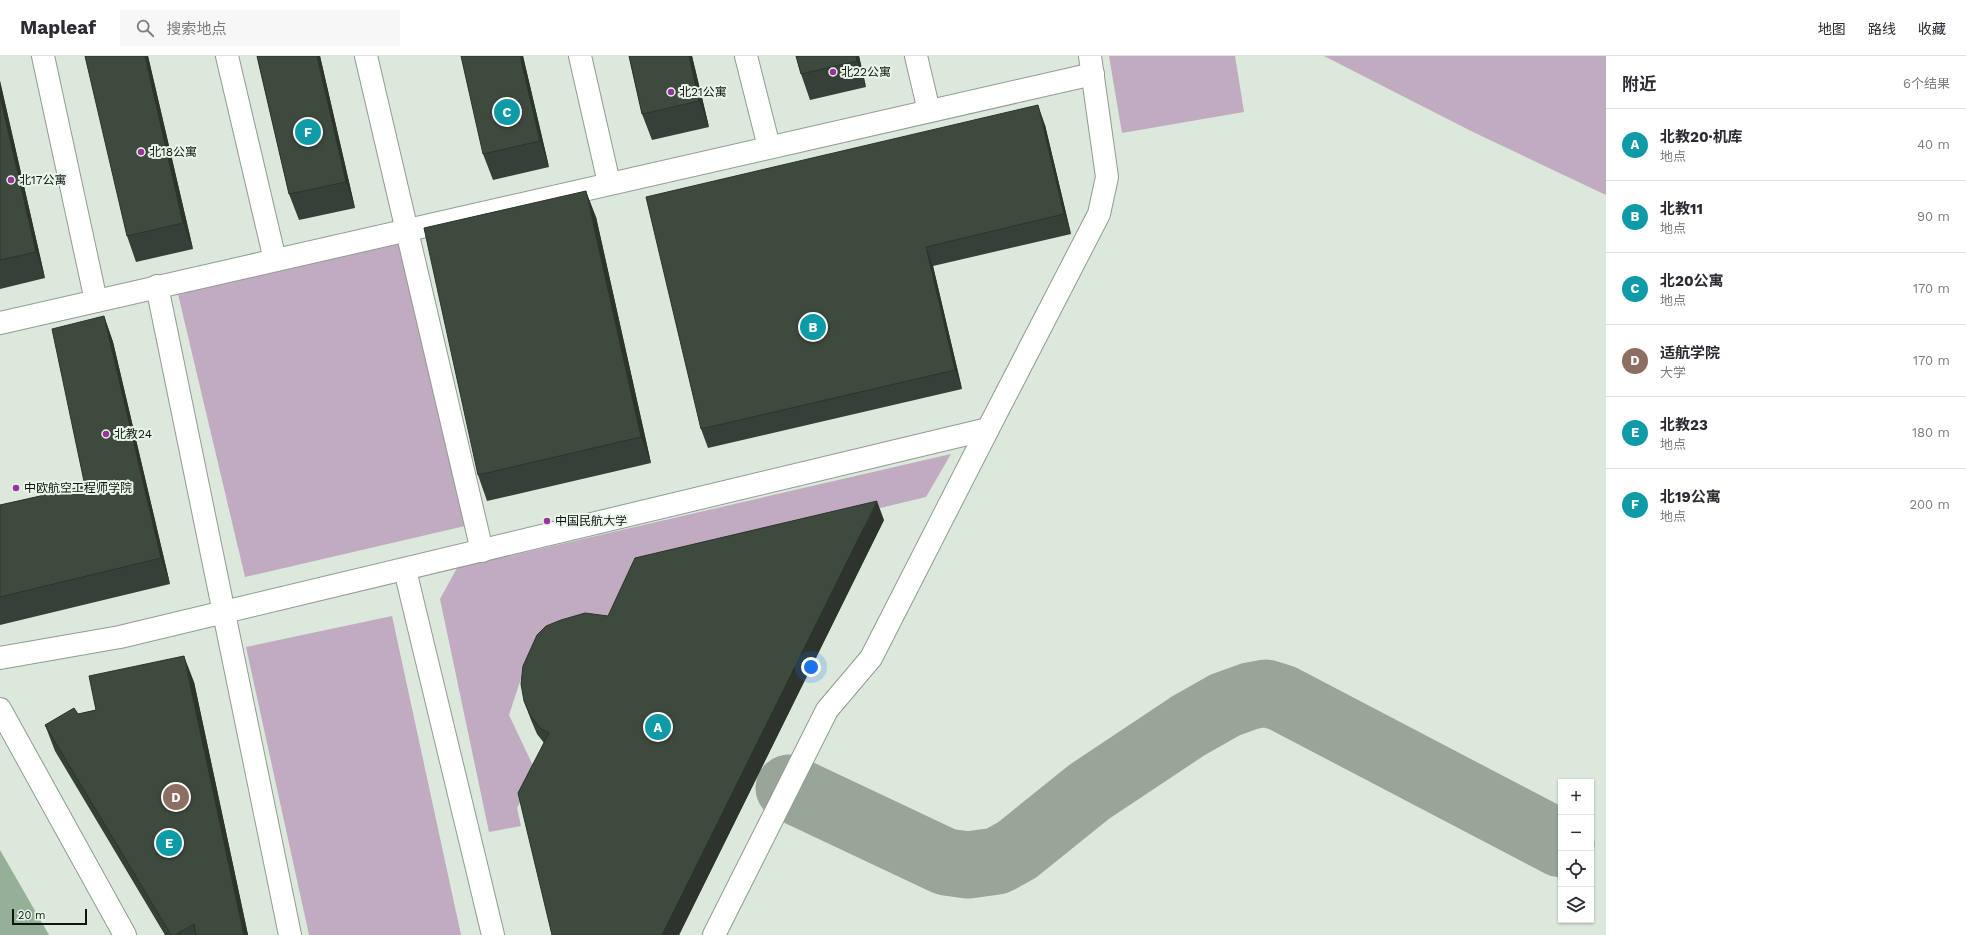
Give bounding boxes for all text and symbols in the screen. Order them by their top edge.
search box [120,10,400,46]
text: Mapleaf [20,16,96,39]
icon: search [134,17,156,39]
text: 搜索地点 [166,20,226,38]
text: 地图 [1818,21,1846,37]
text: 路线 [1868,21,1896,37]
text: 收藏 [1918,21,1946,37]
place label: 北22公寓 [841,65,891,79]
marker: 北22公寓 [828,67,838,77]
text: 附近 [1622,74,1656,94]
text: 6个结果 [1903,76,1950,91]
place label: 北21公寓 [679,85,727,99]
marker: 北21公寓 [666,87,676,97]
pin: C [494,97,520,127]
pin: F [295,117,321,147]
text: 北教20·机库 [1660,128,1743,146]
text: A [1631,137,1639,152]
text: 40 m [1917,137,1950,152]
place label: 北18公寓 [149,145,197,159]
marker: 北18公寓 [136,147,146,157]
text: 地点 [1660,149,1686,164]
place label: 北17公寓 [19,173,66,187]
marker: 北17公寓 [6,175,16,185]
text: 北教11 [1660,200,1703,218]
text: B [1631,209,1639,224]
text: 90 m [1917,209,1950,224]
text: 地点 [1660,221,1686,236]
text: 北20公寓 [1660,272,1724,290]
text: C [1631,281,1639,296]
text: 170 m [1913,281,1950,296]
text: 地点 [1660,293,1686,308]
pin: B [800,312,826,342]
text: 适航学院 [1660,344,1720,362]
text: D [1630,353,1640,368]
text: 170 m [1913,353,1950,368]
text: 大学 [1660,365,1686,380]
text: 北教23 [1660,416,1708,434]
text: E [1631,425,1639,440]
text: 180 m [1912,425,1950,440]
place label: 北教24 [114,427,152,441]
marker: 北教24 [101,429,111,439]
text: 地点 [1660,437,1686,452]
place label: 中欧航空工程师学院 [24,481,132,495]
marker: 中欧航空工程师学院 [11,483,21,493]
text: 北19公寓 [1660,488,1721,506]
text: F [1631,497,1639,512]
text: 200 m [1909,497,1950,512]
text: 地点 [1660,509,1686,524]
place label: 中国民航大学 [555,514,627,528]
marker: 中国民航大学 [542,516,552,526]
your location [801,657,821,677]
pin: A [645,712,671,742]
map controls [1558,779,1594,923]
button: + [1558,779,1594,815]
pin: D [163,782,189,812]
button: − [1558,815,1594,851]
pin: E [156,828,182,858]
button: locate [1558,851,1594,887]
button: layers [1558,887,1594,923]
scale bar [12,907,87,926]
text: 20 m [18,909,46,922]

